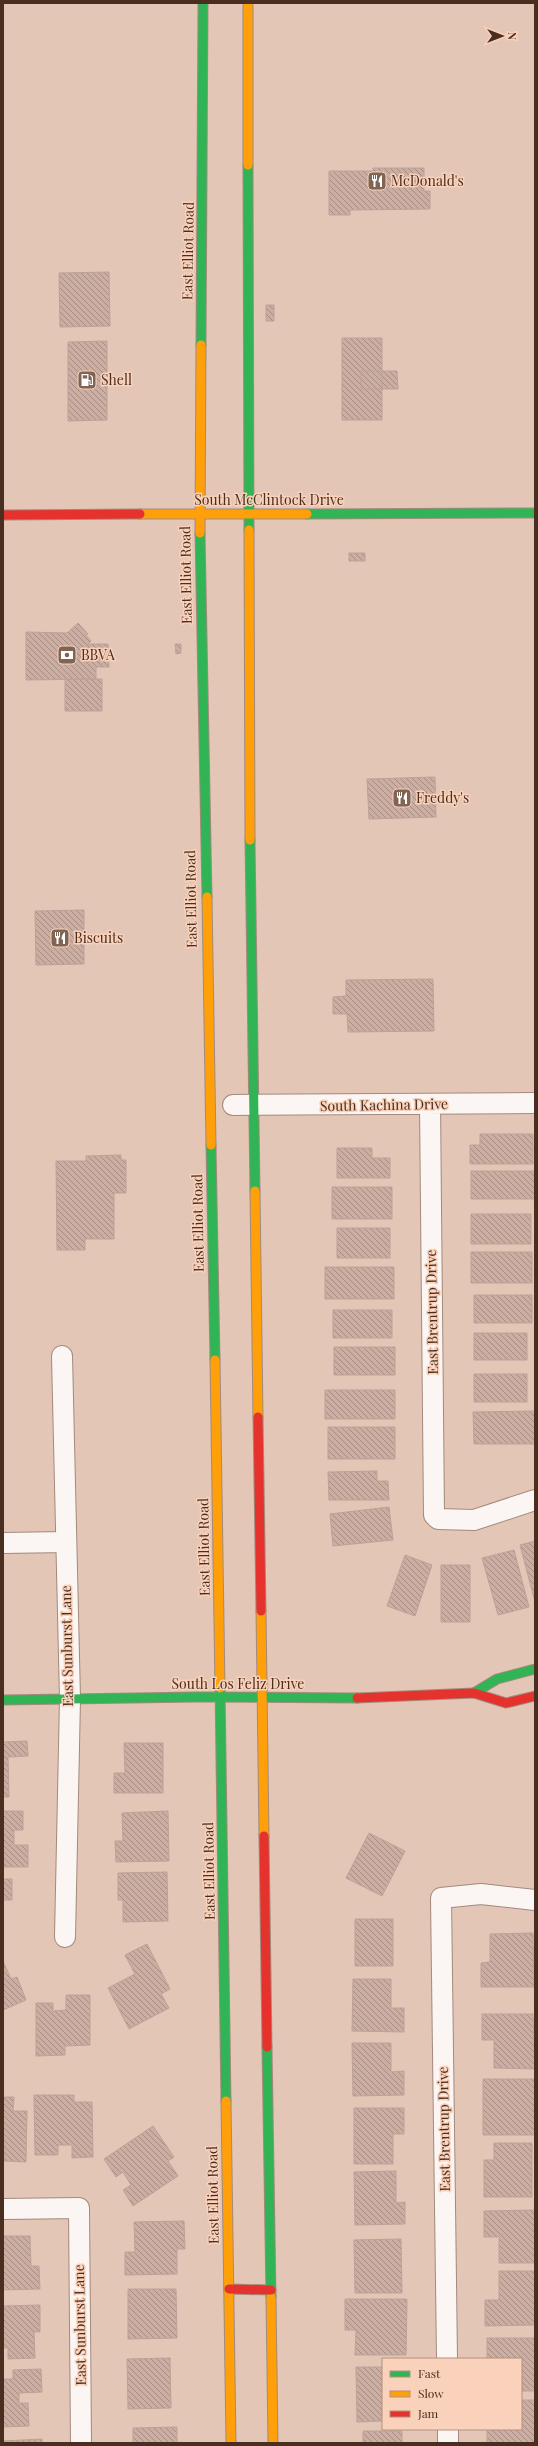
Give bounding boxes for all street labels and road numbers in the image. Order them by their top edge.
street label: East Elliot Road [177,202,198,300]
street label: South McClintock Drive [194,490,344,509]
street label: East Elliot Road [175,526,196,624]
street label: East Elliot Road [180,850,201,948]
street label: South Kachina Drive [320,1094,448,1115]
street label: East Elliot Road [187,1174,208,1272]
street label: East Brentrup Drive [421,1249,442,1375]
street label: East Elliot Road [193,1498,214,1596]
street label: East Sunburst Lane [56,1585,77,1707]
street label: South Los Feliz Drive [172,1674,304,1693]
street label: East Elliot Road [198,1822,219,1920]
street label: East Brentrup Drive [433,2066,454,2192]
street label: East Elliot Road [202,2146,223,2244]
street label: East Sunburst Lane [69,2264,90,2386]

